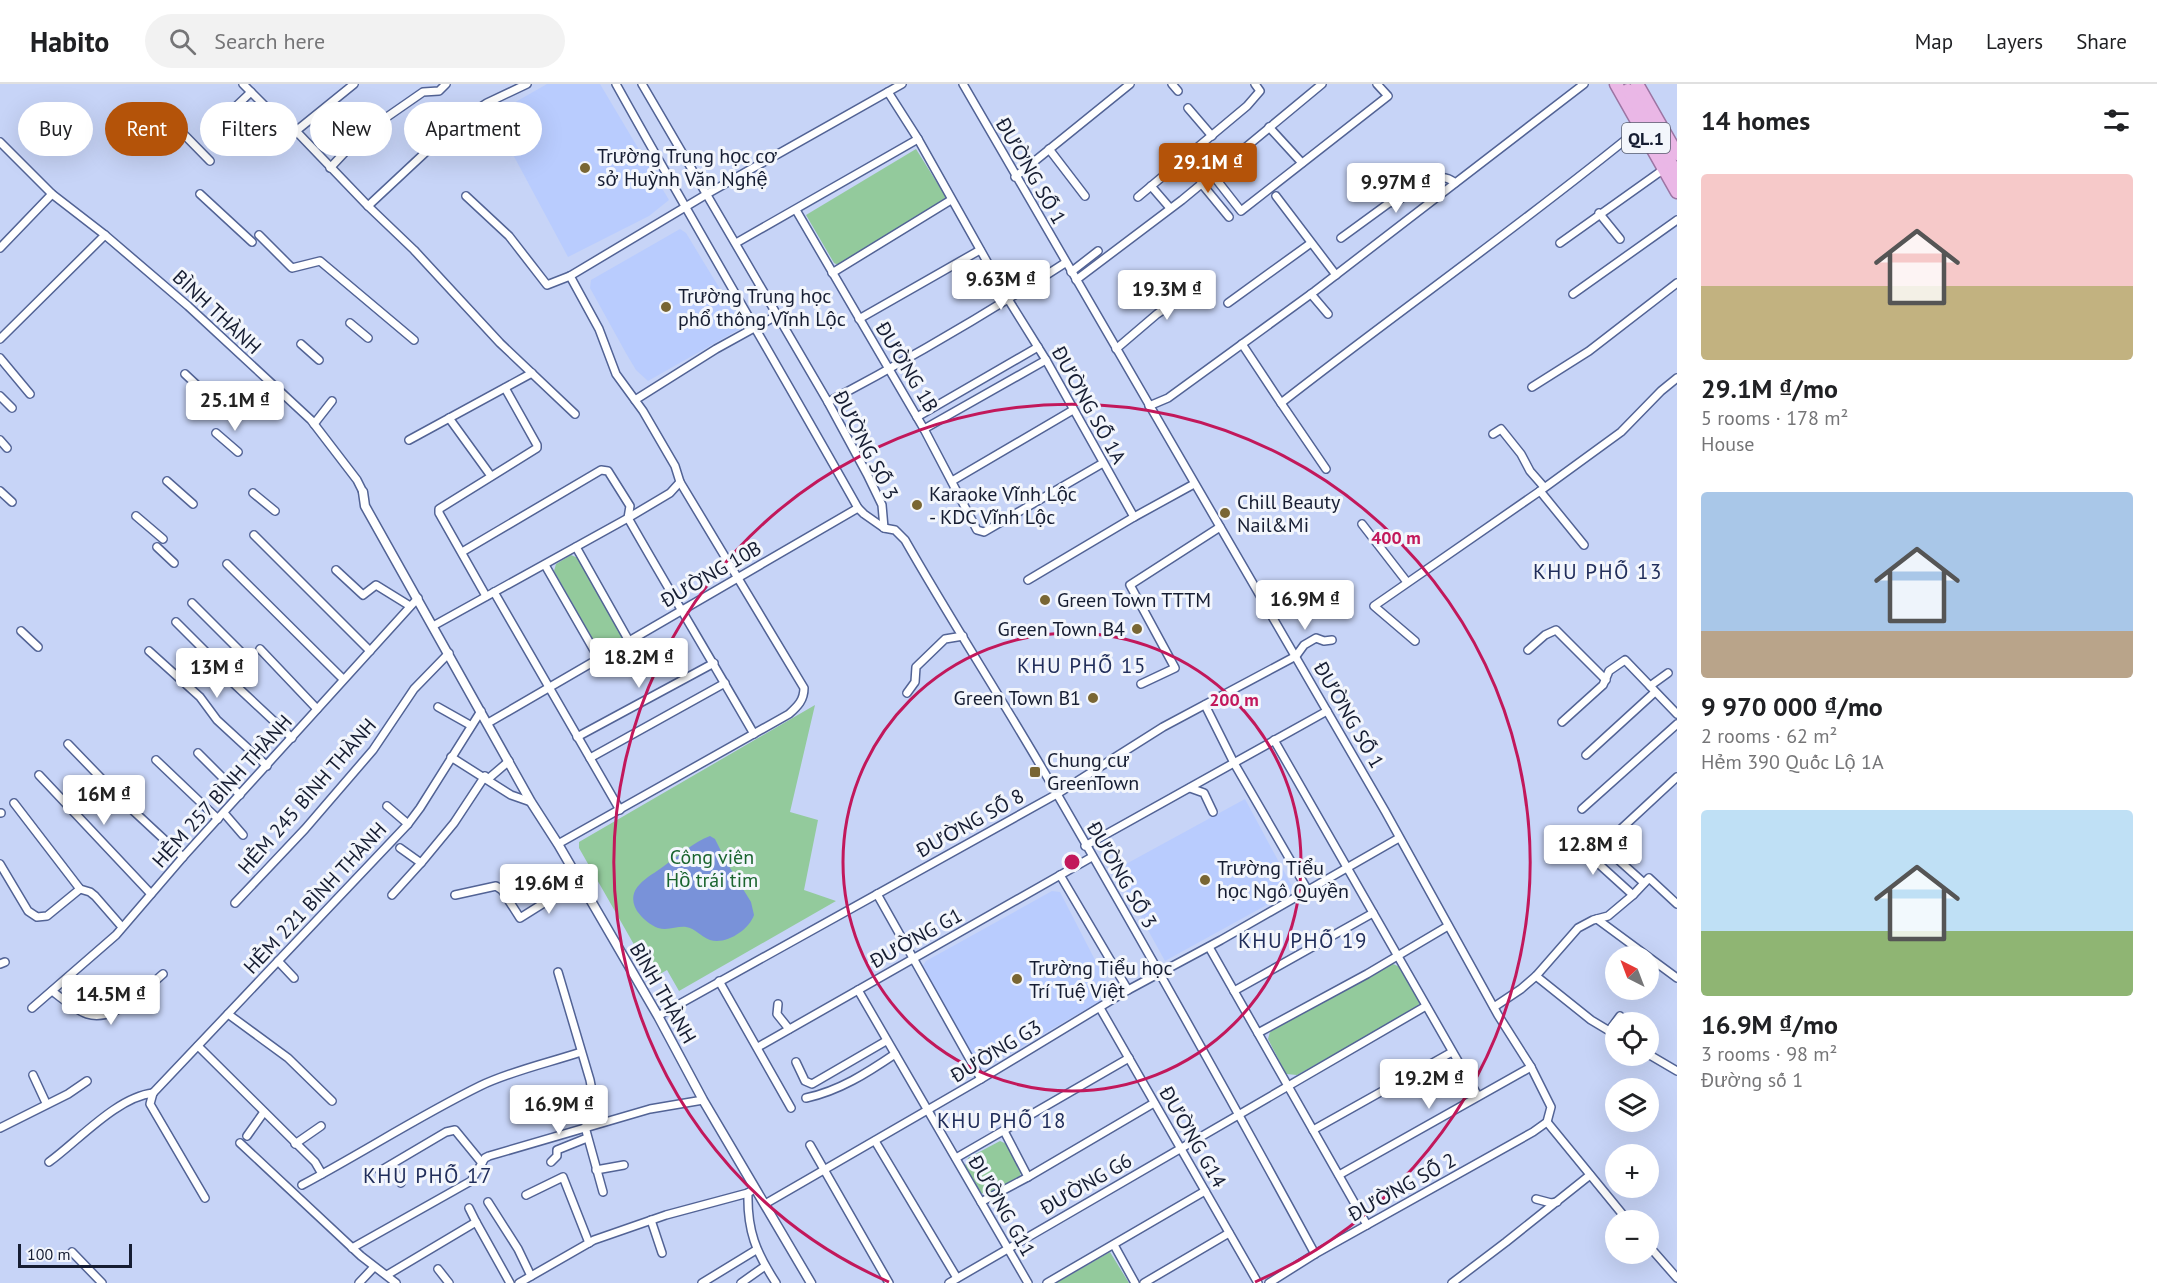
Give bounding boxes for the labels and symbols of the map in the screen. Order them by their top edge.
street label: ĐƯỜNG SỐ 1 [989,112,1072,229]
road number: QL.1 [1622,123,1670,153]
place label: Trường Trung học cơ sở Huỳnh Văn Nghệ [597,143,777,192]
pin: 29.1M ₫ [1153,143,1263,194]
marker: Trường Trung học cơ sở Huỳnh Văn Nghệ [578,161,592,175]
pin: 9.97M ₫ [1341,163,1451,214]
pin: 9.63M ₫ [946,260,1056,311]
street label: BÌNH THÀNH [167,264,267,360]
pin: 19.3M ₫ [1112,270,1222,321]
place label: Trường Trung học phổ thông Vĩnh Lộc [678,283,846,332]
marker: Trường Trung học phổ thông Vĩnh Lộc [659,300,673,314]
street label: ĐƯỜNG 1B [869,316,944,417]
street label: ĐƯỜNG SỐ 1A [1045,341,1132,469]
pin: 25.1M ₫ [180,381,290,432]
street label: ĐƯỜNG SỐ 3 [827,385,905,504]
place label: Karaoke Vĩnh Lộc - KDC Vĩnh Lộc [929,481,1077,530]
place label: Chill Beauty Nail&Mi [1237,489,1341,538]
marker: Karaoke Vĩnh Lộc - KDC Vĩnh Lộc [910,498,924,512]
marker: Chill Beauty Nail&Mi [1218,506,1232,520]
text: 400 m [1371,526,1421,549]
street label: ĐƯỜNG 10B [655,535,766,614]
district label: KHU PHỐ 13 [1533,558,1663,585]
pin: 16.9M ₫ [1250,580,1360,631]
place label: Green Town TTTM [1057,587,1211,613]
marker: Green Town TTTM [1038,593,1052,607]
place label: Green Town B4 [998,616,1125,642]
marker: Green Town B4 [1130,622,1144,636]
pin: 18.2M ₫ [584,638,694,689]
pin: 13M ₫ [175,648,259,699]
district label: KHU PHỐ 15 [1017,652,1147,679]
street label: ĐƯỜNG SỐ 1 [1307,656,1390,773]
place label: Green Town B1 [954,685,1081,711]
text: 200 m [1209,688,1259,711]
marker: Green Town B1 [1086,691,1100,705]
street label: HẺM 257 BÌNH THÀNH [146,709,298,873]
street label: HẺM 245 BÌNH THÀNH [232,713,382,879]
place label: Chung cư GreenTown [1047,747,1139,796]
marker: Chung cư GreenTown [1028,765,1042,779]
pin: 16M ₫ [62,775,146,826]
street label: ĐƯỜNG SỐ 8 [911,783,1028,864]
street label: ĐƯỜNG SỐ 3 [1080,816,1163,933]
street label: HẺM 221 BÌNH THÀNH [238,817,392,979]
pin: 12.8M ₫ [1538,825,1648,876]
park label: Công viên Hồ trái tim [666,844,758,893]
centre of rings [1062,852,1082,872]
place label: Trường Tiểu học Ngô Quyền [1217,855,1349,904]
pin: 19.6M ₫ [494,864,604,915]
marker: Trường Tiểu học Ngô Quyền [1198,873,1212,887]
street label: ĐƯỜNG G1 [864,902,967,974]
district label: KHU PHỐ 19 [1238,927,1368,954]
street label: BÌNH THÀNH [624,938,702,1048]
north arrow [1605,946,1659,1000]
place label: Trường Tiểu học Trí Tuệ Việt [1029,955,1173,1004]
marker: Trường Tiểu học Trí Tuệ Việt [1010,972,1024,986]
pin: 14.5M ₫ [56,975,166,1026]
street label: ĐƯỜNG G3 [945,1014,1046,1089]
pin: 19.2M ₫ [1374,1059,1484,1110]
street label: ĐƯỜNG G14 [1153,1081,1232,1192]
pin: 16.9M ₫ [504,1085,614,1136]
district label: KHU PHỐ 18 [937,1107,1067,1134]
street label: ĐƯỜNG G6 [1035,1147,1136,1221]
street label: ĐƯỜNG SỐ 2 [1343,1147,1460,1228]
street label: ĐƯỜNG G11 [962,1150,1041,1261]
district label: KHU PHỐ 17 [363,1162,493,1189]
scale bar [18,1241,132,1268]

